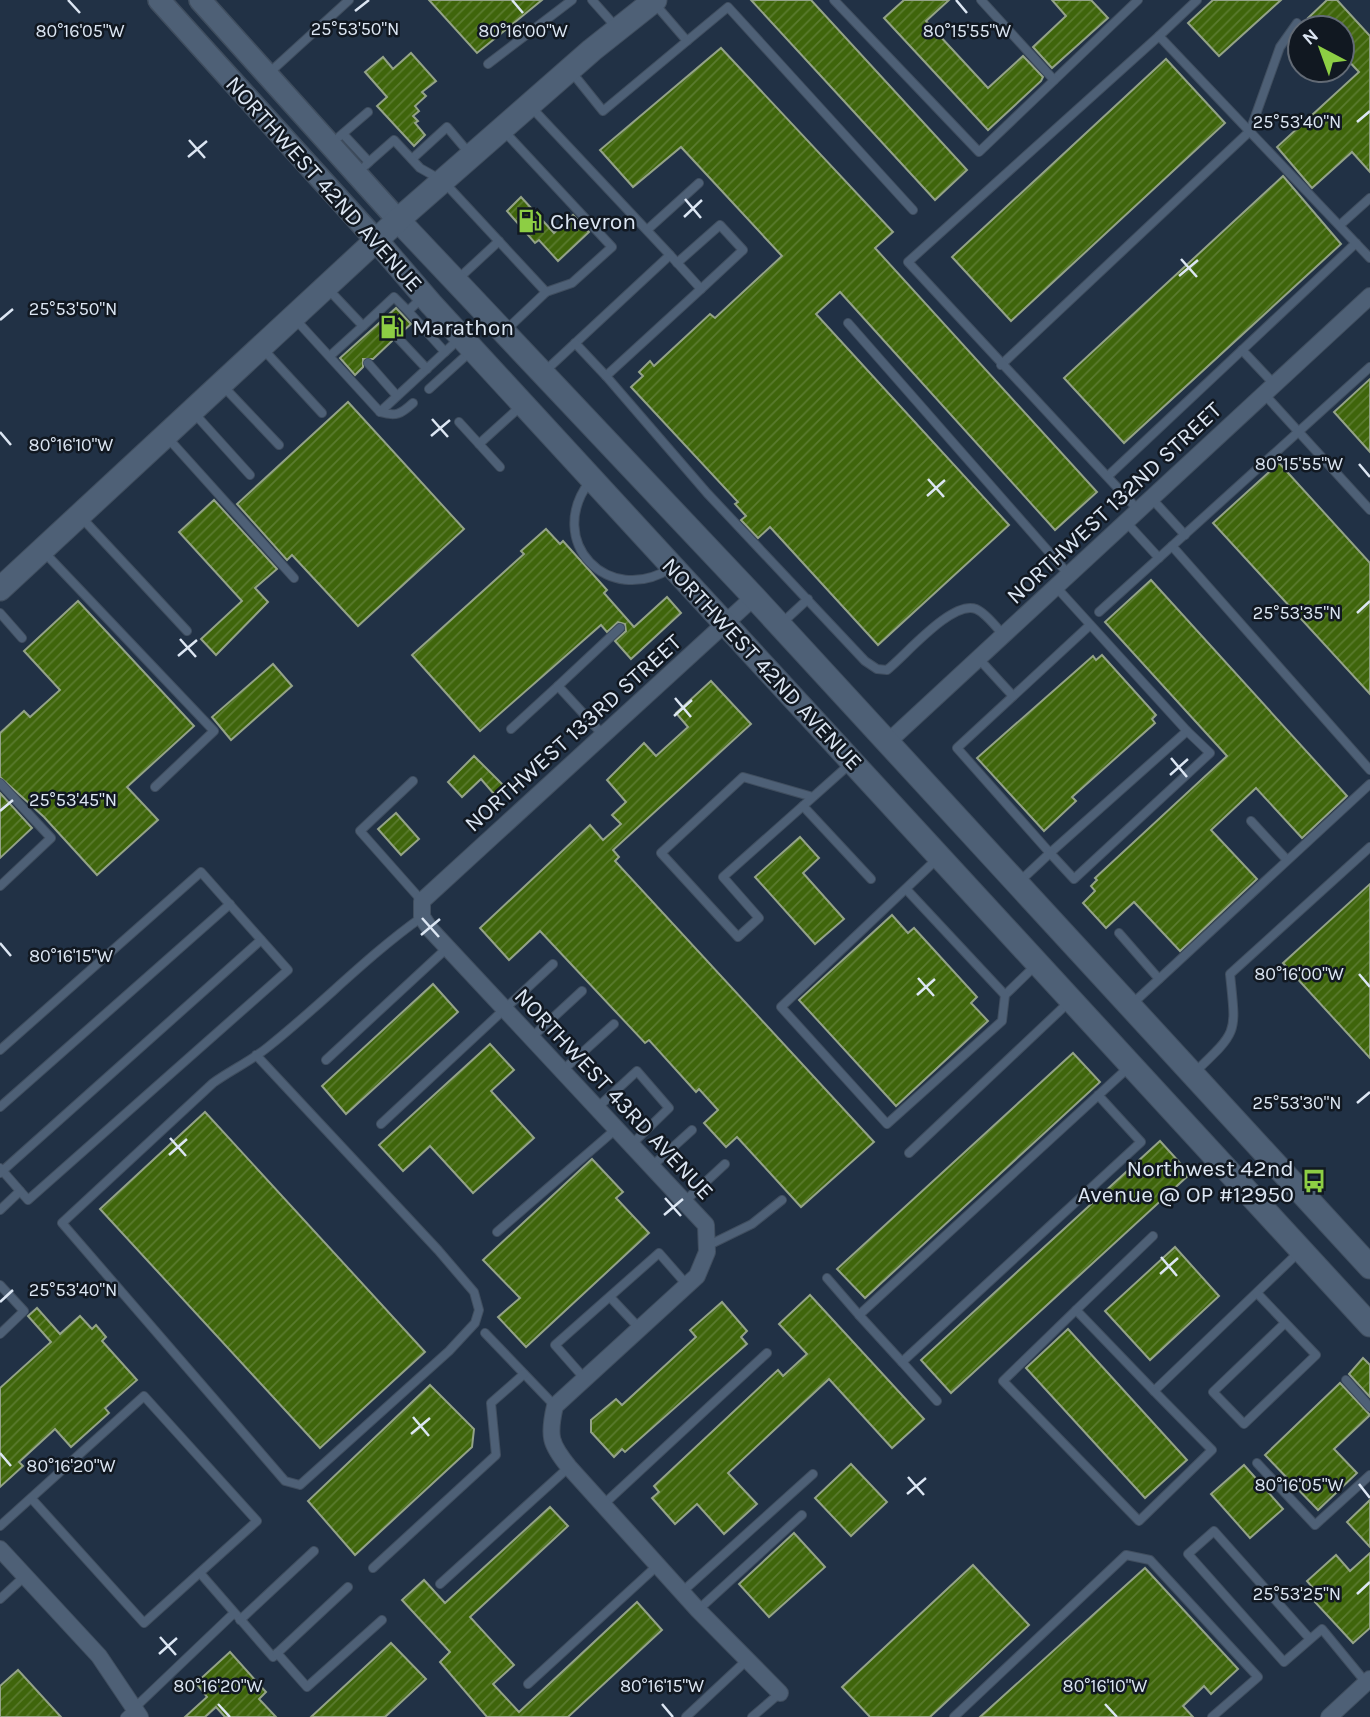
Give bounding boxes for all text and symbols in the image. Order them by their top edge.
north arrow [1286,14,1356,84]
text: 25°53'50"N [311,18,399,40]
text: 80°16'05"W [36,20,124,42]
text: 80°16'00"W [478,20,568,42]
text: 80°15'55"W [923,20,1011,42]
text: N [1298,24,1323,50]
street label: NORTHWEST 42ND AVENUE [220,71,428,297]
text: 25°53'40"N [1253,111,1341,133]
fuel station icon: Chevron [516,207,544,235]
place label: Chevron [550,208,636,235]
text: 25°53'50"N [29,298,117,320]
fuel station icon: Marathon [378,313,406,341]
place label: Marathon [412,314,514,341]
street label: NORTHWEST 132ND STREET [1001,396,1227,610]
text: 80°16'10"W [29,434,113,456]
text: 80°15'55"W [1255,453,1343,475]
street label: NORTHWEST 42ND AVENUE [656,552,868,776]
text: 25°53'35"N [1253,602,1341,624]
street label: NORTHWEST 133RD STREET [459,628,687,837]
text: 25°53'45"N [29,789,117,811]
text: 80°16'15"W [29,945,113,967]
text: 80°16'00"W [1254,963,1344,985]
street label: NORTHWEST 43RD AVENUE [509,983,719,1205]
text: 25°53'30"N [1252,1092,1342,1114]
place label: Northwest 42nd Avenue @ OP #12950 [1077,1155,1294,1208]
bus stop icon: Northwest 42nd Avenue @ OP #12950 [1300,1167,1328,1195]
text: 25°53'40"N [29,1279,117,1301]
text: 80°16'20"W [26,1455,116,1477]
text: 80°16'05"W [1255,1474,1343,1496]
text: 25°53'25"N [1253,1583,1341,1605]
text: 80°16'20"W [173,1675,263,1697]
text: 80°16'15"W [620,1675,704,1697]
text: 80°16'10"W [1063,1675,1147,1697]

